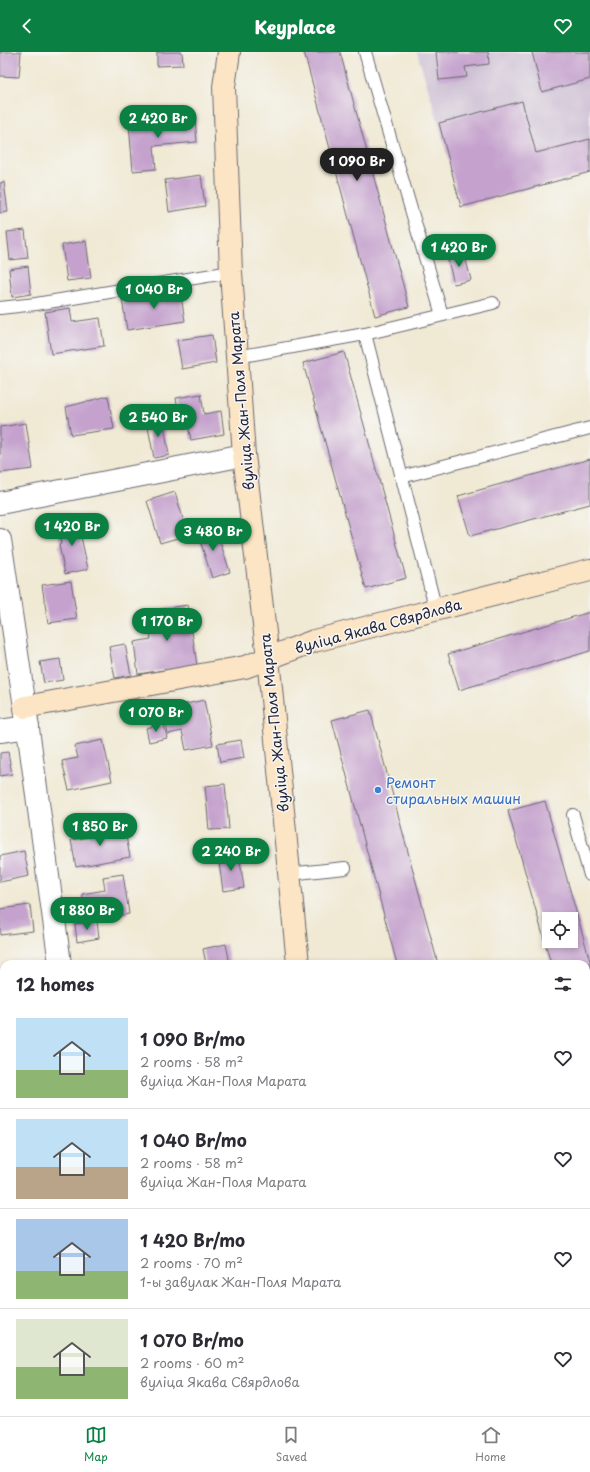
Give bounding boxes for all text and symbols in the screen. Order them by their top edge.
text: Keyplace [254,13,336,40]
icon: back [16,15,38,37]
icon: heart [552,15,574,37]
pin: 2 420 Br [117,105,199,139]
text: 2 420 Br [129,108,187,127]
pin: 1 090 Br [316,148,398,182]
text: 1 090 Br [329,151,385,170]
pin: 1 420 Br [418,234,500,268]
text: 1 420 Br [431,237,487,256]
pin: 1 040 Br [113,276,195,310]
text: 1 040 Br [125,279,183,298]
street label: вуліца Жан-Поля Марата [223,311,259,491]
pin: 2 540 Br [117,404,199,438]
text: 2 540 Br [129,407,187,426]
pin: 1 420 Br [31,513,113,547]
text: 1 420 Br [44,516,100,535]
pin: 3 480 Br [172,518,254,552]
text: 3 480 Br [184,521,242,540]
street label: вуліца Якава Свярдлова [292,594,464,658]
pin: 1 170 Br [126,608,208,642]
text: 1 170 Br [141,611,193,630]
street label: вуліца Жан-Поля Марата [254,633,294,813]
pin: 1 070 Br [115,699,197,733]
text: 1 070 Br [128,702,184,721]
place label: Ремонт стиральных машин [386,772,521,809]
marker: Ремонт стиральных машин [373,785,383,795]
pin: 1 850 Br [59,813,141,847]
text: 1 850 Br [72,816,128,835]
pin: 2 240 Br [190,838,272,872]
text: 2 240 Br [201,841,261,860]
pin: 1 880 Br [46,897,128,931]
text: 1 880 Br [60,900,114,919]
map controls [542,912,578,948]
button: locate [542,912,578,948]
text: 12 homes [16,971,94,997]
icon: filters [552,973,574,995]
text: 1 090 Br/mo [140,1026,245,1052]
icon: home [48,1034,96,1082]
icon: heart [552,1047,574,1069]
text: 2 rooms · 58 m² [140,1052,243,1071]
text: вуліца Жан-Поля Марата [140,1071,307,1090]
text: 1 040 Br/mo [140,1127,247,1153]
icon: home [48,1135,96,1183]
icon: heart [552,1148,574,1170]
text: 2 rooms · 58 m² [140,1153,243,1172]
text: вуліца Жан-Поля Марата [140,1172,307,1191]
text: 1 420 Br/mo [140,1227,245,1253]
icon: home [48,1235,96,1283]
icon: heart [552,1248,574,1270]
text: 2 rooms · 70 m² [140,1253,243,1272]
text: 1-ы завулак Жан-Поля Марата [140,1272,341,1291]
text: 1 070 Br/mo [140,1327,244,1353]
icon: home [48,1335,96,1383]
icon: heart [552,1348,574,1370]
text: 2 rooms · 60 m² [140,1353,245,1372]
text: вуліца Якава Свярдлова [140,1372,300,1391]
tab: Map [84,1424,108,1465]
tab: Saved [276,1424,307,1465]
tab: Home [475,1424,506,1465]

